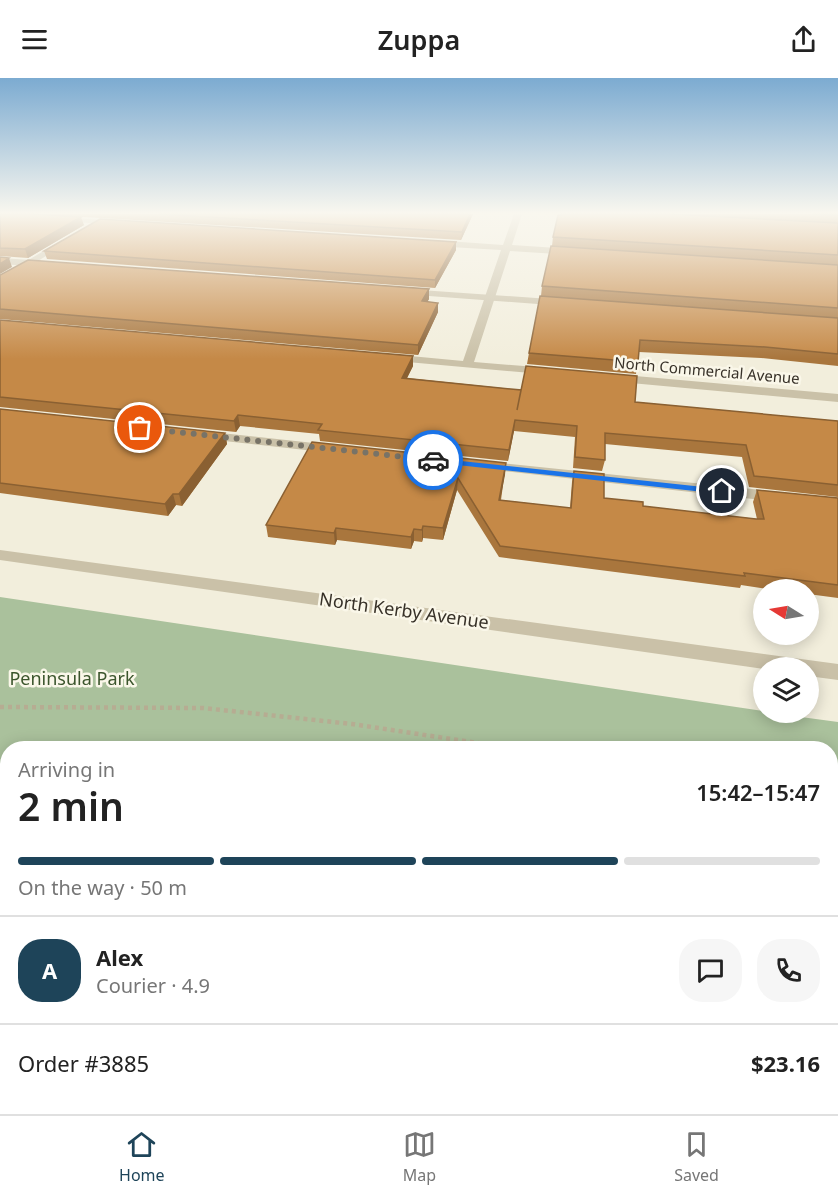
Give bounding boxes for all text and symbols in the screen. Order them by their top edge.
text: Zuppa [378,21,460,58]
icon: menu [18,23,51,56]
icon: share [787,23,820,56]
street label: North Commercial Avenue [613,352,801,388]
pin [114,402,165,453]
icon: bag [123,411,156,444]
courier [403,430,463,490]
icon: car [417,444,450,477]
pin [696,465,747,516]
icon: home [705,474,738,507]
north arrow [753,579,819,645]
map controls [753,579,819,723]
street label: North Kerby Avenue [318,586,490,634]
button: layers [753,657,819,723]
park label: Peninsula Park [9,666,135,690]
text: Arriving in [18,756,115,783]
text: 15:42–15:47 [696,777,820,807]
text: 2 min [18,779,124,832]
text: On the way · 50 m [18,874,187,901]
button: chat [679,939,742,1002]
button: phone [757,939,820,1002]
text: Alex [96,942,143,972]
text: A [42,955,57,985]
text: Courier · 4.9 [96,972,210,999]
text: Order #3885 [18,1048,149,1078]
text: $23.16 [751,1048,820,1078]
tab: Home [119,1128,165,1186]
tab: Map [403,1128,436,1186]
tab: Saved [674,1128,719,1186]

